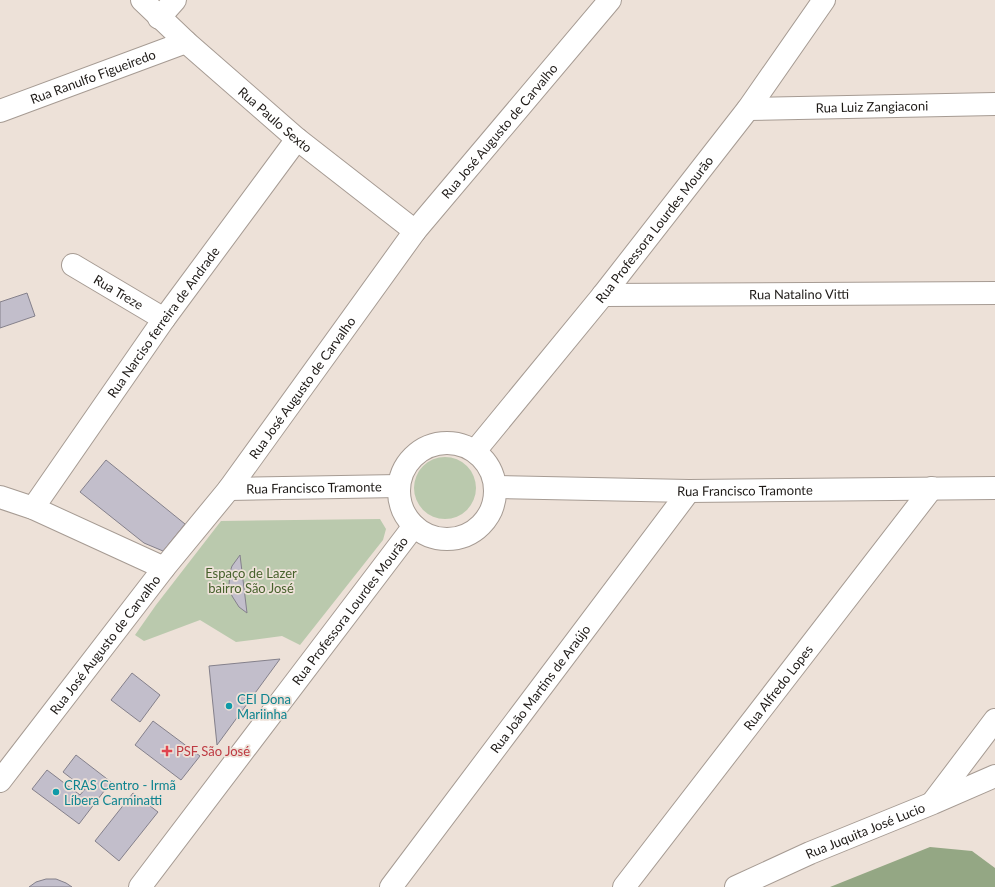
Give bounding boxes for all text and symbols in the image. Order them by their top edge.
street label: Rua Ranulfo Figueiredo [28,46,158,107]
street label: Rua José Augusto de Carvalho [438,60,561,202]
street label: Rua Paulo Sexto [235,83,315,156]
street label: Rua Luiz Zangiaconi [816,97,928,116]
street label: Rua Professora Lourdes Mourão [592,153,716,306]
street label: Rua Narciso ferreira de Andrade [104,243,223,401]
street label: Rua Treze [91,271,146,313]
street label: Rua Natalino Vitti [749,286,849,302]
street label: Rua José Augusto de Carvalho [245,313,359,462]
street label: Rua Francisco Tramonte [246,478,382,497]
street label: Rua Francisco Tramonte [677,482,813,499]
street label: Rua Professora Lourdes Mourão [288,533,411,688]
park label: Espaço de Lazer bairro São José [205,565,297,596]
street label: Rua José Augusto de Carvalho [46,572,164,718]
street label: Rua João Martins de Araújo [487,622,594,756]
street label: Rua Alfredo Lopes [740,641,816,733]
place label: CEI Dona Mariinha [237,691,291,722]
marker: CEI Dona Mariinha [224,701,234,711]
place label: PSF São José [176,743,250,759]
marker: PSF São José [161,745,173,757]
place label: CRAS Centro - Irmã Líbera Carminatti [64,777,176,808]
marker: CRAS Centro - Irmã Líbera Carminatti [51,787,61,797]
street label: Rua Juquita José Lucio [803,799,927,862]

